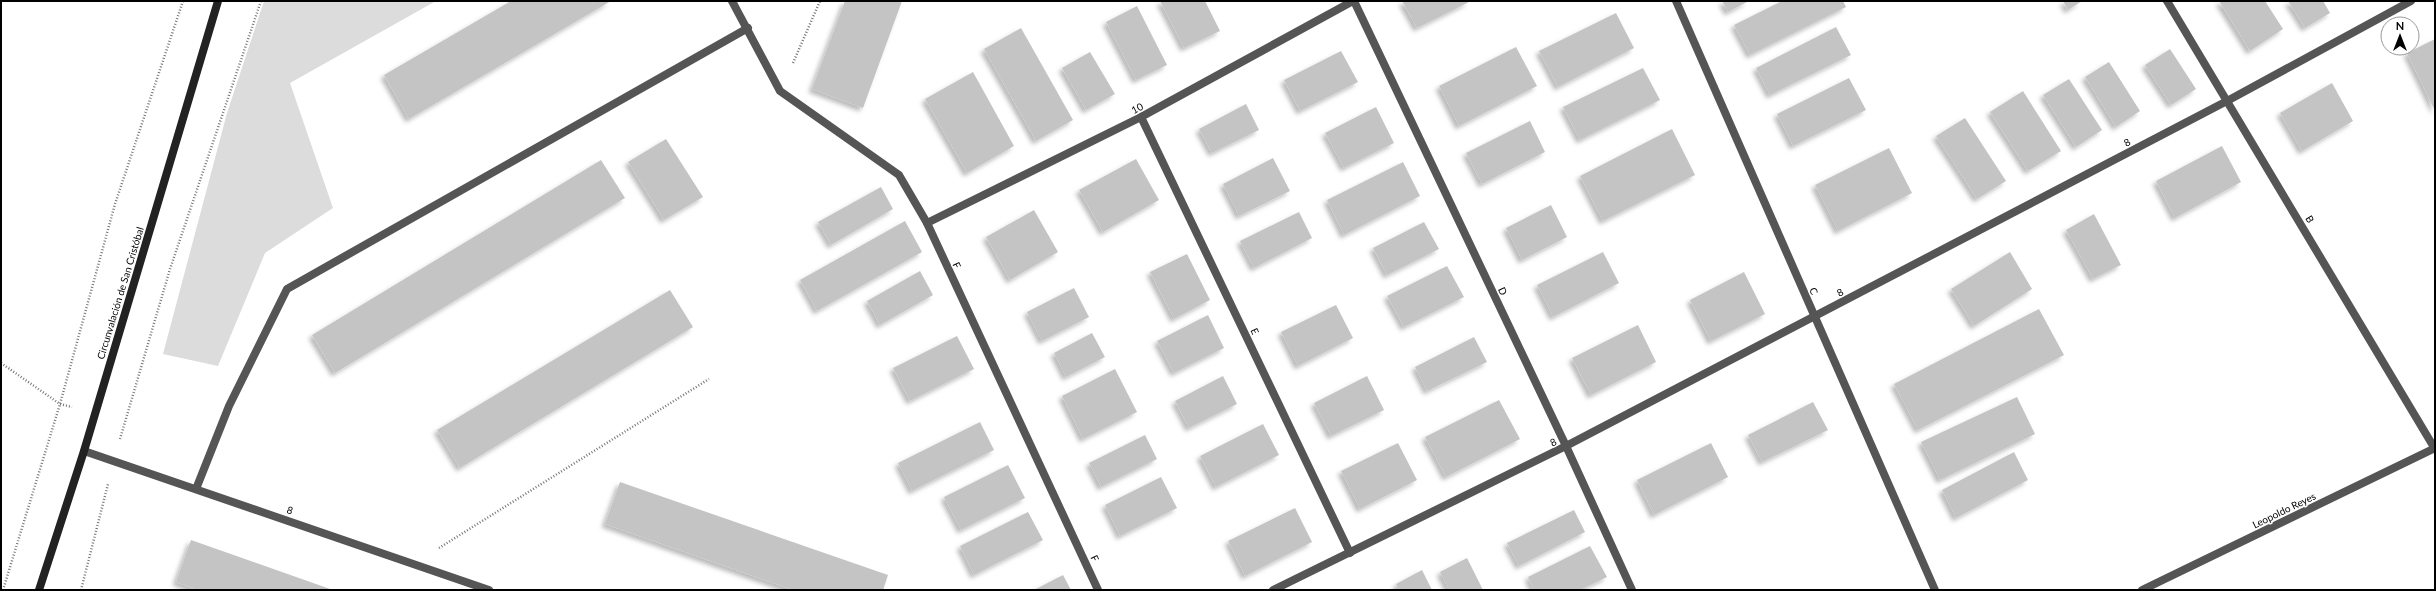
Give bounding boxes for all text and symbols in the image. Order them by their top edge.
north arrow [2380,16,2420,56]
text: N [2396,19,2404,32]
street label: 10 [1129,100,1145,116]
street label: 8 [2122,135,2133,149]
street label: B [2303,213,2317,225]
street label: Circunvalación de San Cristóbal [94,225,146,361]
street label: F [950,260,964,270]
street label: D [1496,285,1510,297]
street label: 8 [1835,285,1846,299]
street label: C [1807,286,1821,297]
street label: E [1248,326,1262,336]
street label: 8 [1548,435,1558,449]
street label: Leopoldo Reyes [2250,490,2318,530]
street label: 8 [285,503,295,517]
street label: F [1088,553,1102,563]

